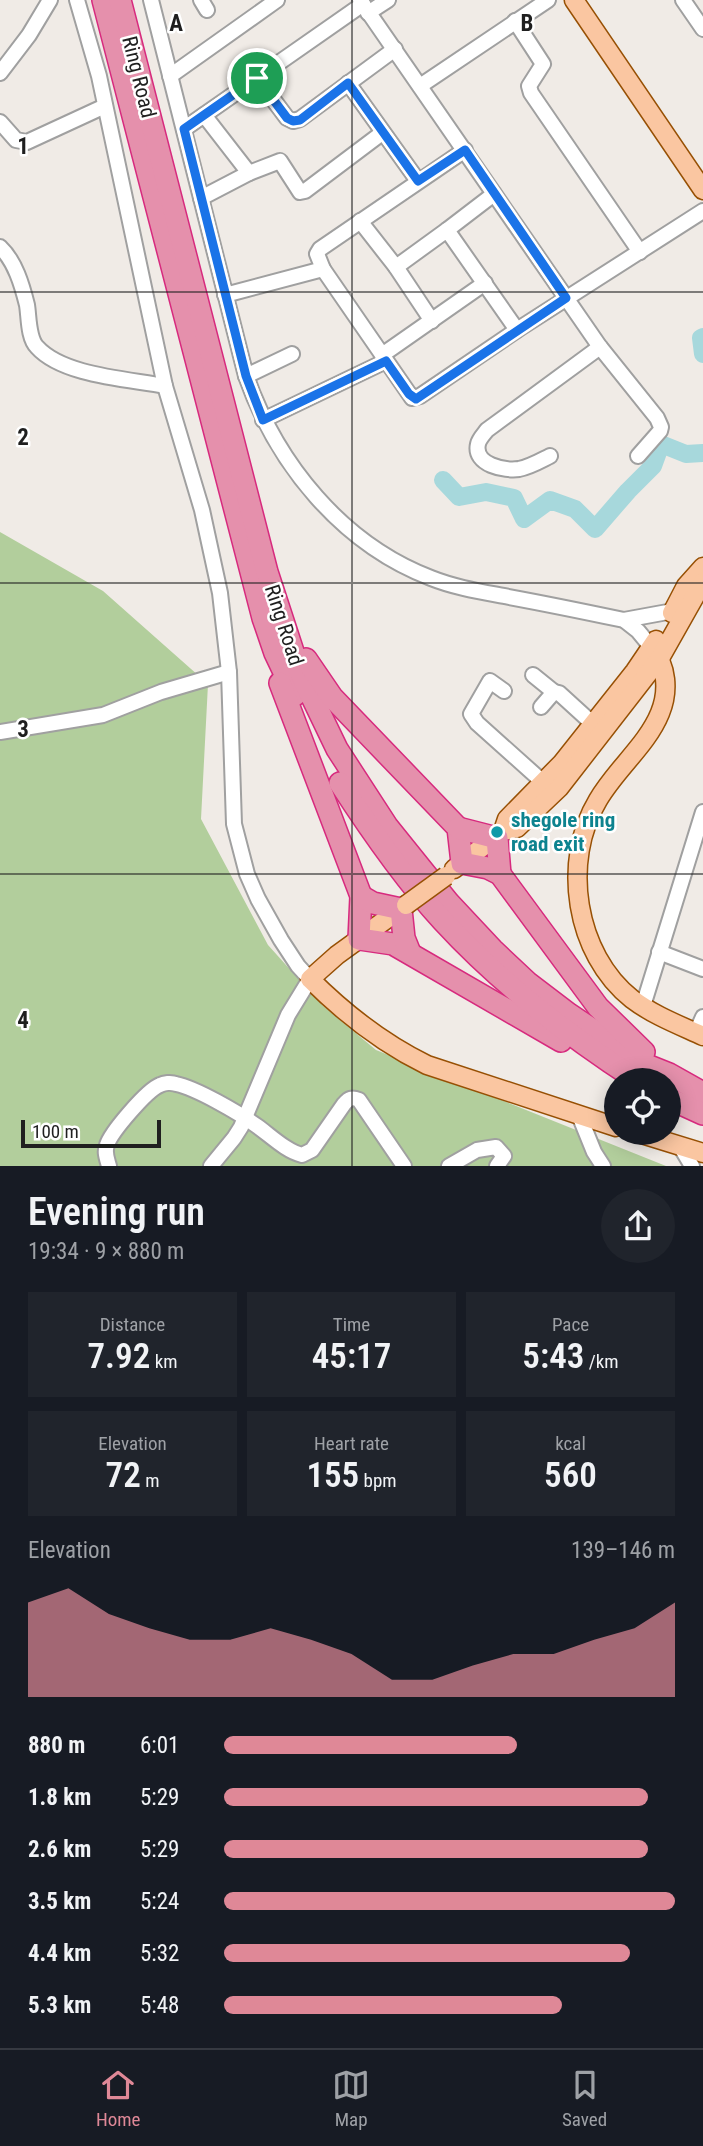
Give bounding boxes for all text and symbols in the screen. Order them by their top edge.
text: A [169,10,183,37]
text: B [521,10,533,37]
street label: Ring Road [117,34,161,120]
pin [227,48,287,108]
icon: arrive [238,59,276,97]
text: 1 [17,133,29,160]
text: 2 [17,424,29,451]
street label: Ring Road [260,582,308,668]
text: 3 [17,716,29,743]
place label: shegole ring road exit [511,808,615,856]
marker: shegole ring road exit [489,824,505,840]
text: 4 [17,1007,29,1034]
map controls [604,1068,681,1145]
button: locate [604,1068,681,1145]
scale bar [21,1117,161,1149]
text: 100 m [32,1120,79,1143]
button: share [601,1189,675,1263]
text: Evening run [28,1190,205,1234]
text: 19:34 · 9 × 880 m [28,1238,184,1265]
text: Distance [100,1313,165,1336]
text: Time [333,1313,370,1336]
text: Pace [552,1313,589,1336]
text: 7.92 [87,1336,150,1377]
text: 45:17 [312,1336,391,1377]
text: 5:43 [522,1336,584,1377]
text: km [150,1350,178,1373]
text: /km [584,1350,619,1373]
text: Elevation [98,1432,167,1455]
text: Heart rate [314,1432,389,1455]
text: kcal [555,1432,586,1455]
text: 72 [106,1455,141,1496]
text: 155 [306,1455,359,1496]
text: 560 [544,1455,597,1496]
text: m [141,1469,159,1492]
text: bpm [359,1469,397,1492]
text: Elevation [28,1537,111,1564]
text: 139–146 m [571,1537,675,1564]
text: 880 m [28,1732,85,1759]
text: 6:01 [140,1732,179,1759]
text: 1.8 km [28,1784,91,1811]
text: 5:29 [140,1784,179,1811]
text: 2.6 km [28,1836,91,1863]
text: 5:29 [140,1836,179,1863]
text: 3.5 km [28,1888,91,1915]
text: 5:24 [140,1888,179,1915]
text: 4.4 km [28,1940,91,1967]
text: 5:32 [140,1940,179,1967]
text: 5.3 km [28,1992,91,2019]
text: 5:48 [140,1992,179,2019]
tab: Home [96,2066,140,2131]
tab: Map [332,2066,370,2131]
tab: Saved [562,2066,607,2131]

